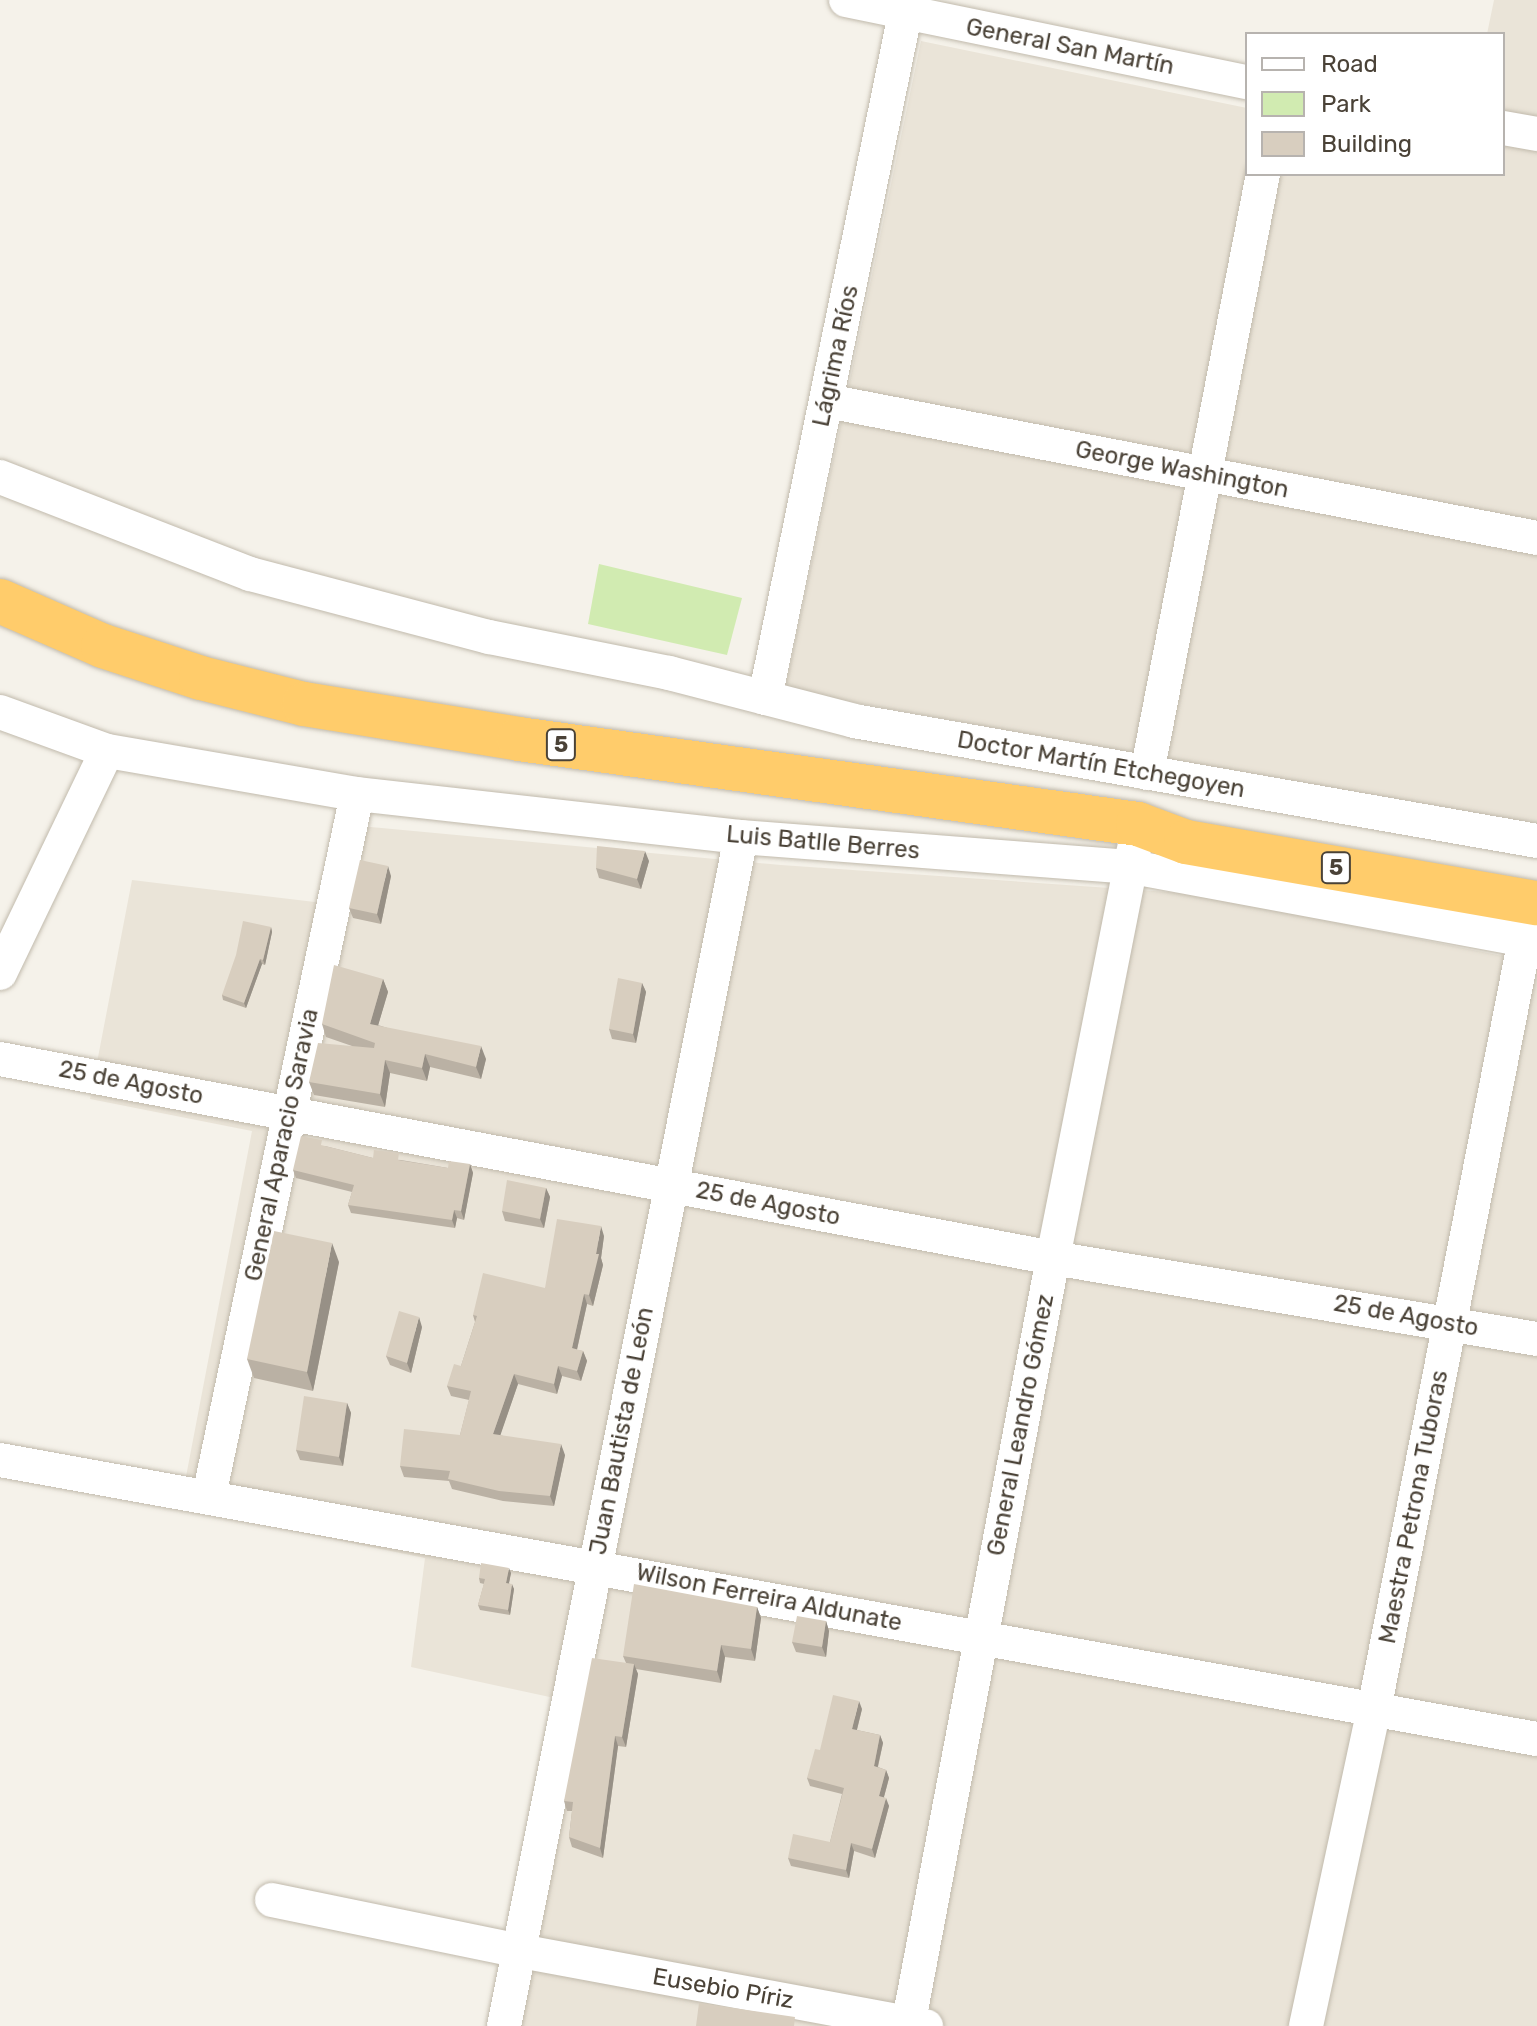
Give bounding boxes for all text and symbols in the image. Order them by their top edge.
street label: General San Martín [963,13,1177,81]
legend [1245,32,1505,176]
text: Road [1321,50,1378,78]
text: Park [1321,90,1371,118]
text: Building [1321,130,1412,158]
street label: Lágrima Ríos [807,283,865,429]
street label: George Washington [1073,435,1291,505]
street label: Doctor Martín Etchegoyen [955,725,1247,805]
road number: 5 [545,727,577,763]
street label: Luis Batlle Berres [725,820,921,866]
road number: 5 [1320,850,1352,886]
street label: General Aparacio Saravia [239,1006,325,1284]
street label: 25 de Agosto [56,1055,206,1111]
street label: 25 de Agosto [693,1176,843,1232]
street label: 25 de Agosto [1331,1289,1481,1343]
street label: General Leandro Gómez [981,1292,1061,1558]
street label: Juan Bautista de León [584,1305,660,1557]
street label: Maestra Petrona Tuboras [1373,1367,1455,1647]
street label: Wilson Ferreira Aldunate [633,1558,905,1638]
street label: Eusebio Píriz [650,1962,796,2016]

